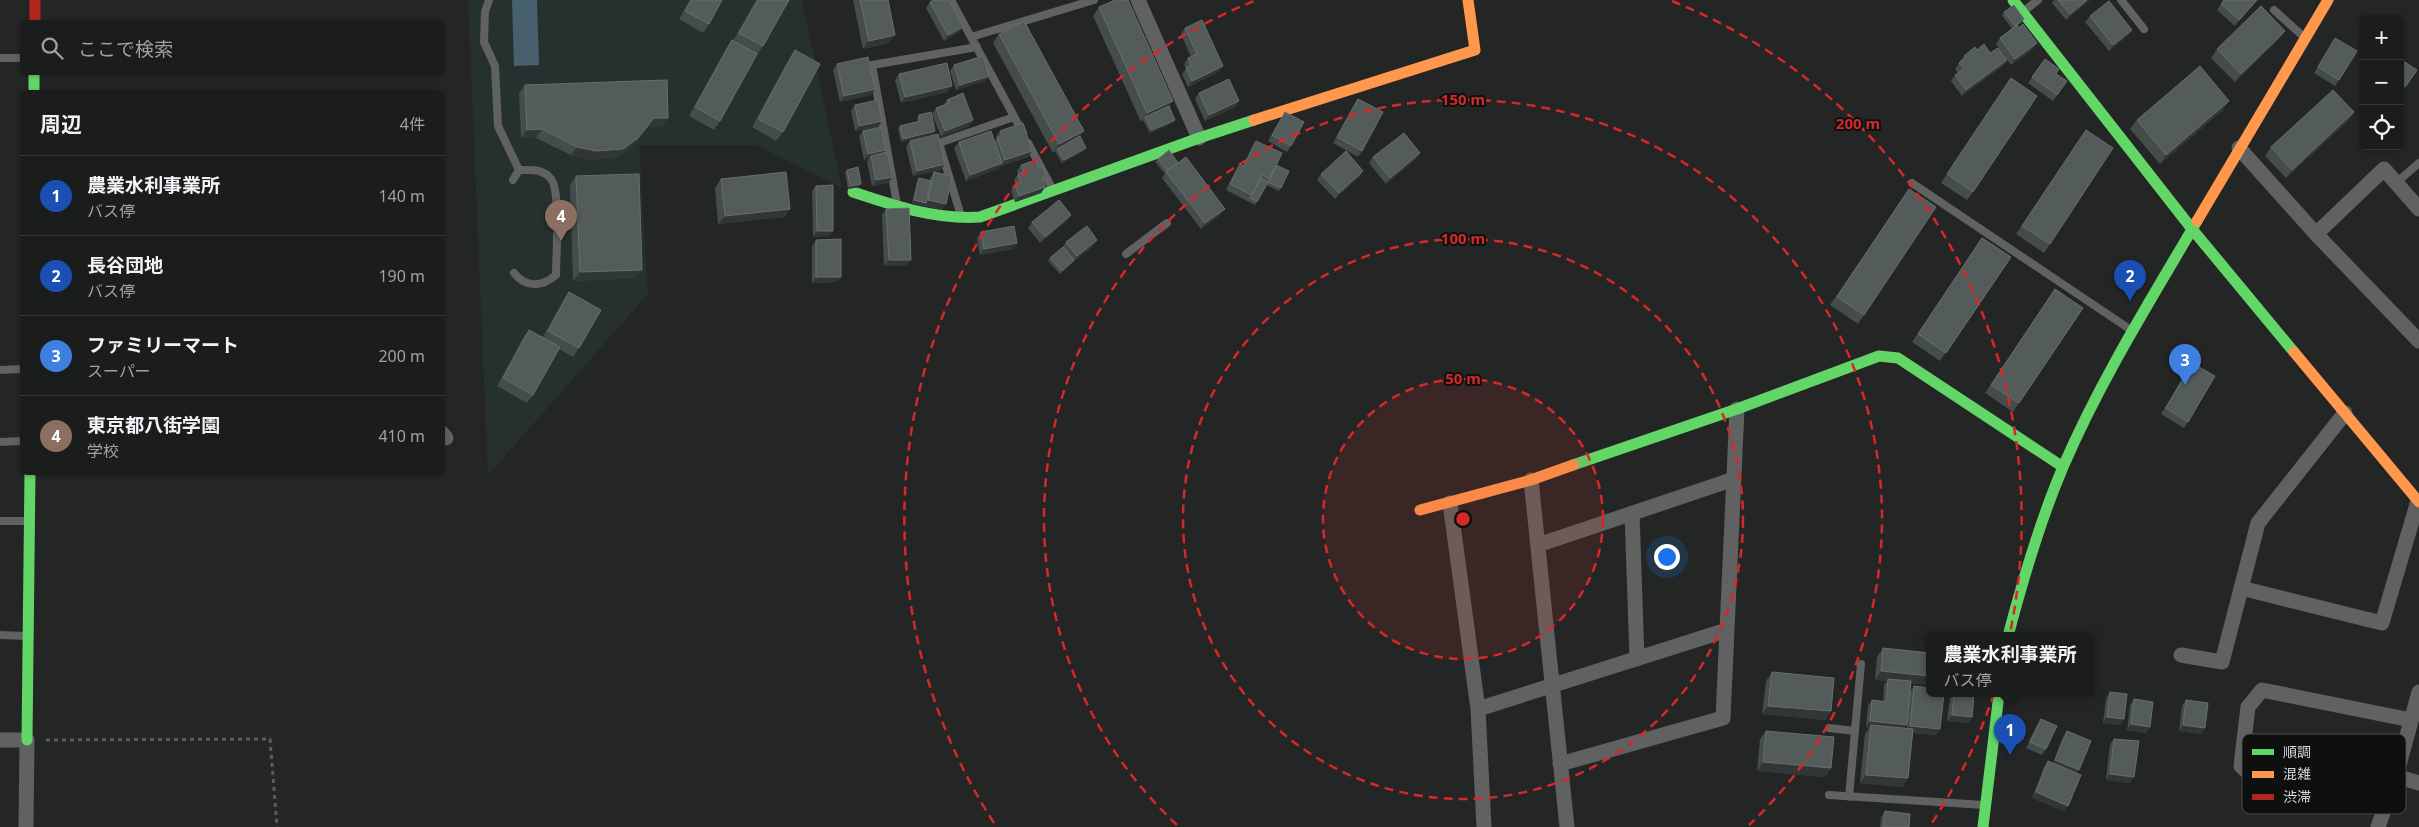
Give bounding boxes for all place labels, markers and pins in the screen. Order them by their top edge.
pin: 4 [545,200,577,241]
pin: 2 [2114,260,2146,301]
pin: 3 [2169,344,2201,385]
centre of rings [1454,510,1472,528]
pin: 1 [1994,714,2026,755]

